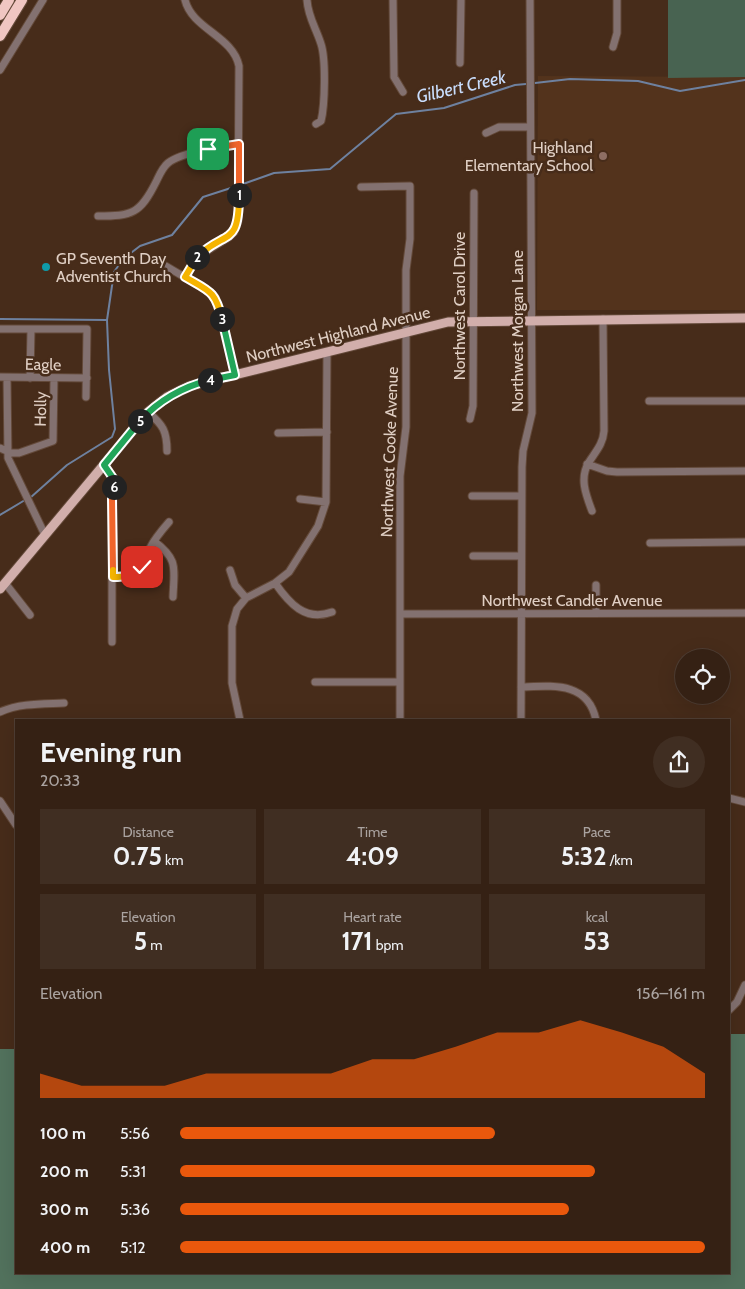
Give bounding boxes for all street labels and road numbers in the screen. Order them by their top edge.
street label: Northwest Carol Drive [450,232,469,380]
street label: Northwest Morgan Lane [508,250,527,412]
street label: Northwest Highland Avenue [244,302,432,367]
street label: Eagle [25,355,61,374]
street label: Northwest Cooke Avenue [377,366,402,538]
street label: Holly [31,391,50,427]
street label: Northwest Candler Avenue [482,591,662,610]

